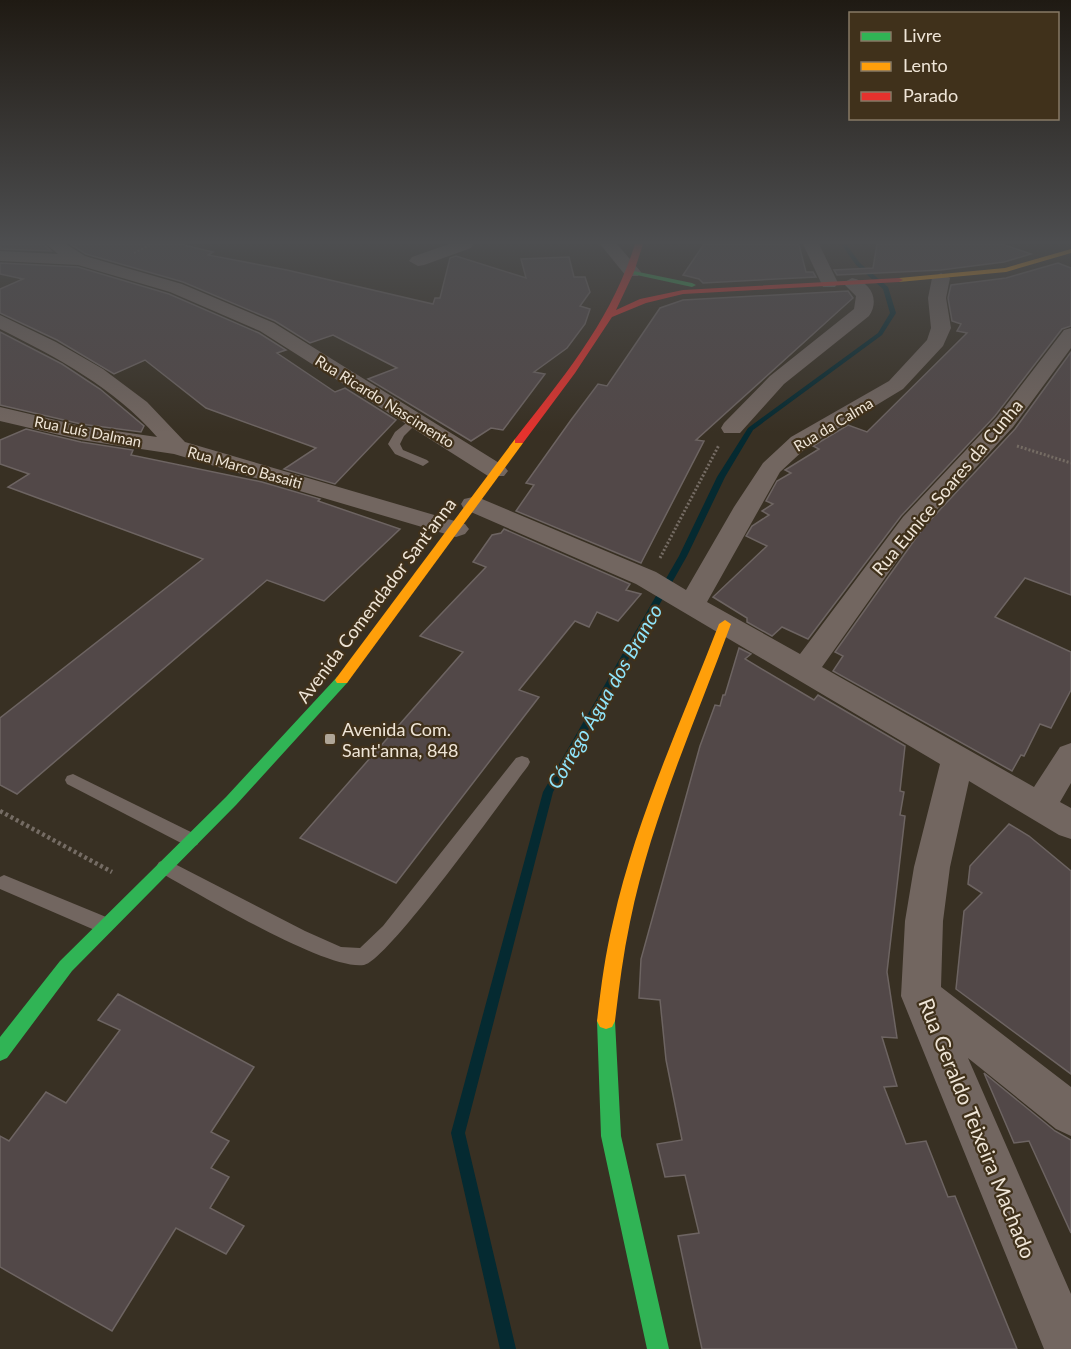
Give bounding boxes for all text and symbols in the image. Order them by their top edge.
legend [849,12,1059,120]
text: Livre [903,24,942,46]
text: Lento [903,54,948,76]
text: Parado [903,84,958,106]
street label: Rua Ricardo Nascimento [312,351,458,451]
street label: Rua da Calma [790,393,876,455]
street label: Rua Eunice Soares da Cunha [867,395,1027,579]
street label: Rua Luís Dalman [33,412,143,450]
street label: Rua Marco Basaiti [186,442,304,492]
street label: Avenida Comendador Sant'anna [292,493,460,707]
water label: Córrego Água dos Branco [541,599,667,793]
place label: Avenida Com. Sant'anna, 848 [342,718,458,761]
marker: Avenida Com. Sant'anna, 848 [323,732,337,746]
street label: Rua Geraldo Teixeira Machado [914,994,1042,1262]

